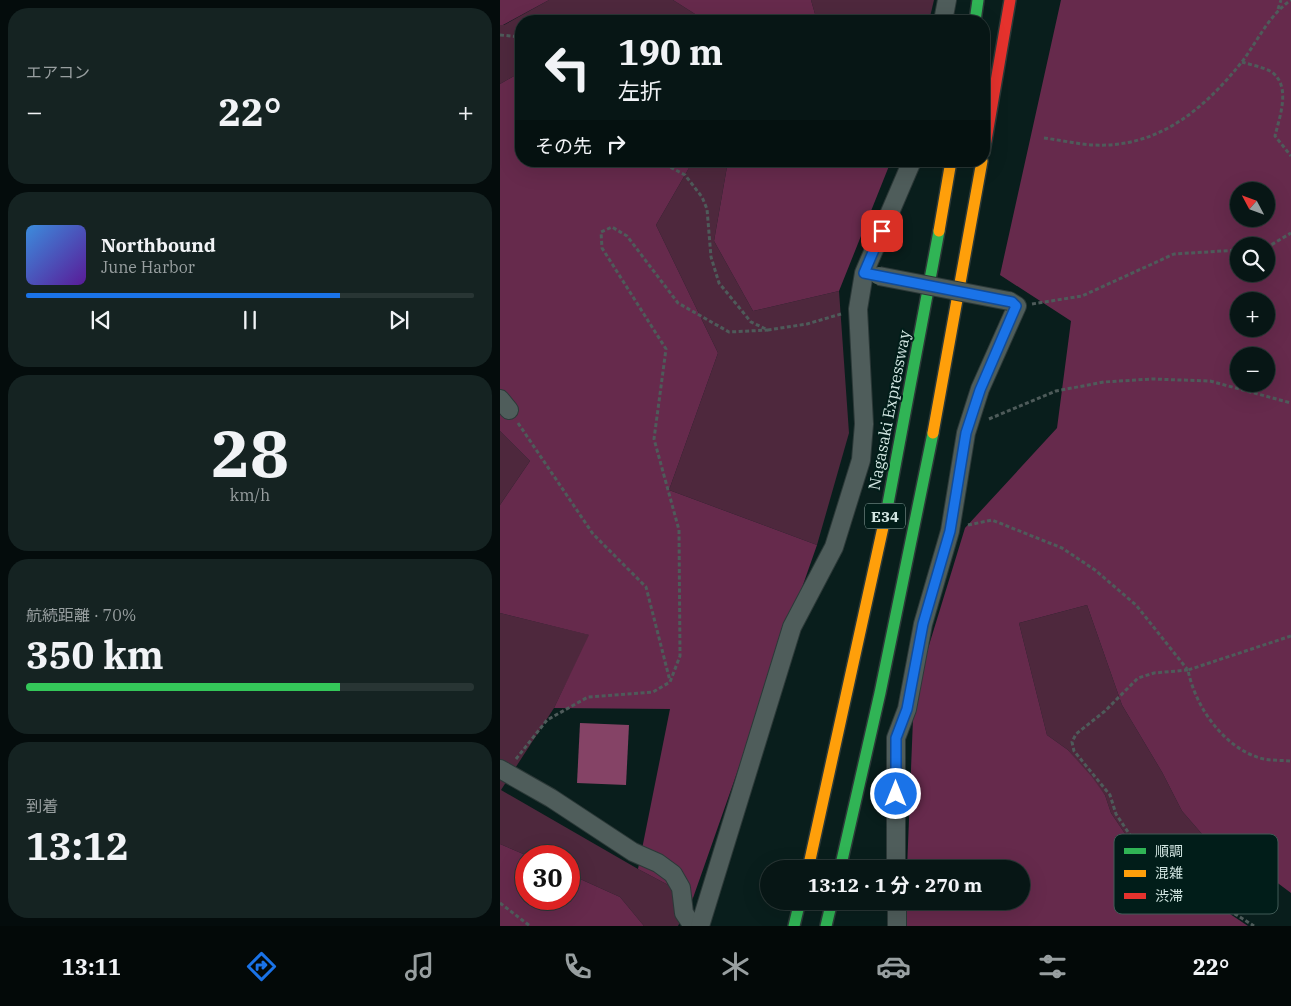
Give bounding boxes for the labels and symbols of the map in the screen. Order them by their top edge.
north arrow [1230,182,1275,228]
pin [861,210,903,252]
street label: Nagasaki Expressway [864,328,914,492]
road number: E34 [865,504,905,528]
position arrow [869,767,921,819]
legend [1114,834,1278,914]
text: 順調 [1155,842,1183,860]
speed limit sign: 30 [515,845,580,910]
text: 混雑 [1155,864,1183,882]
text: 渋滞 [1155,887,1183,905]

